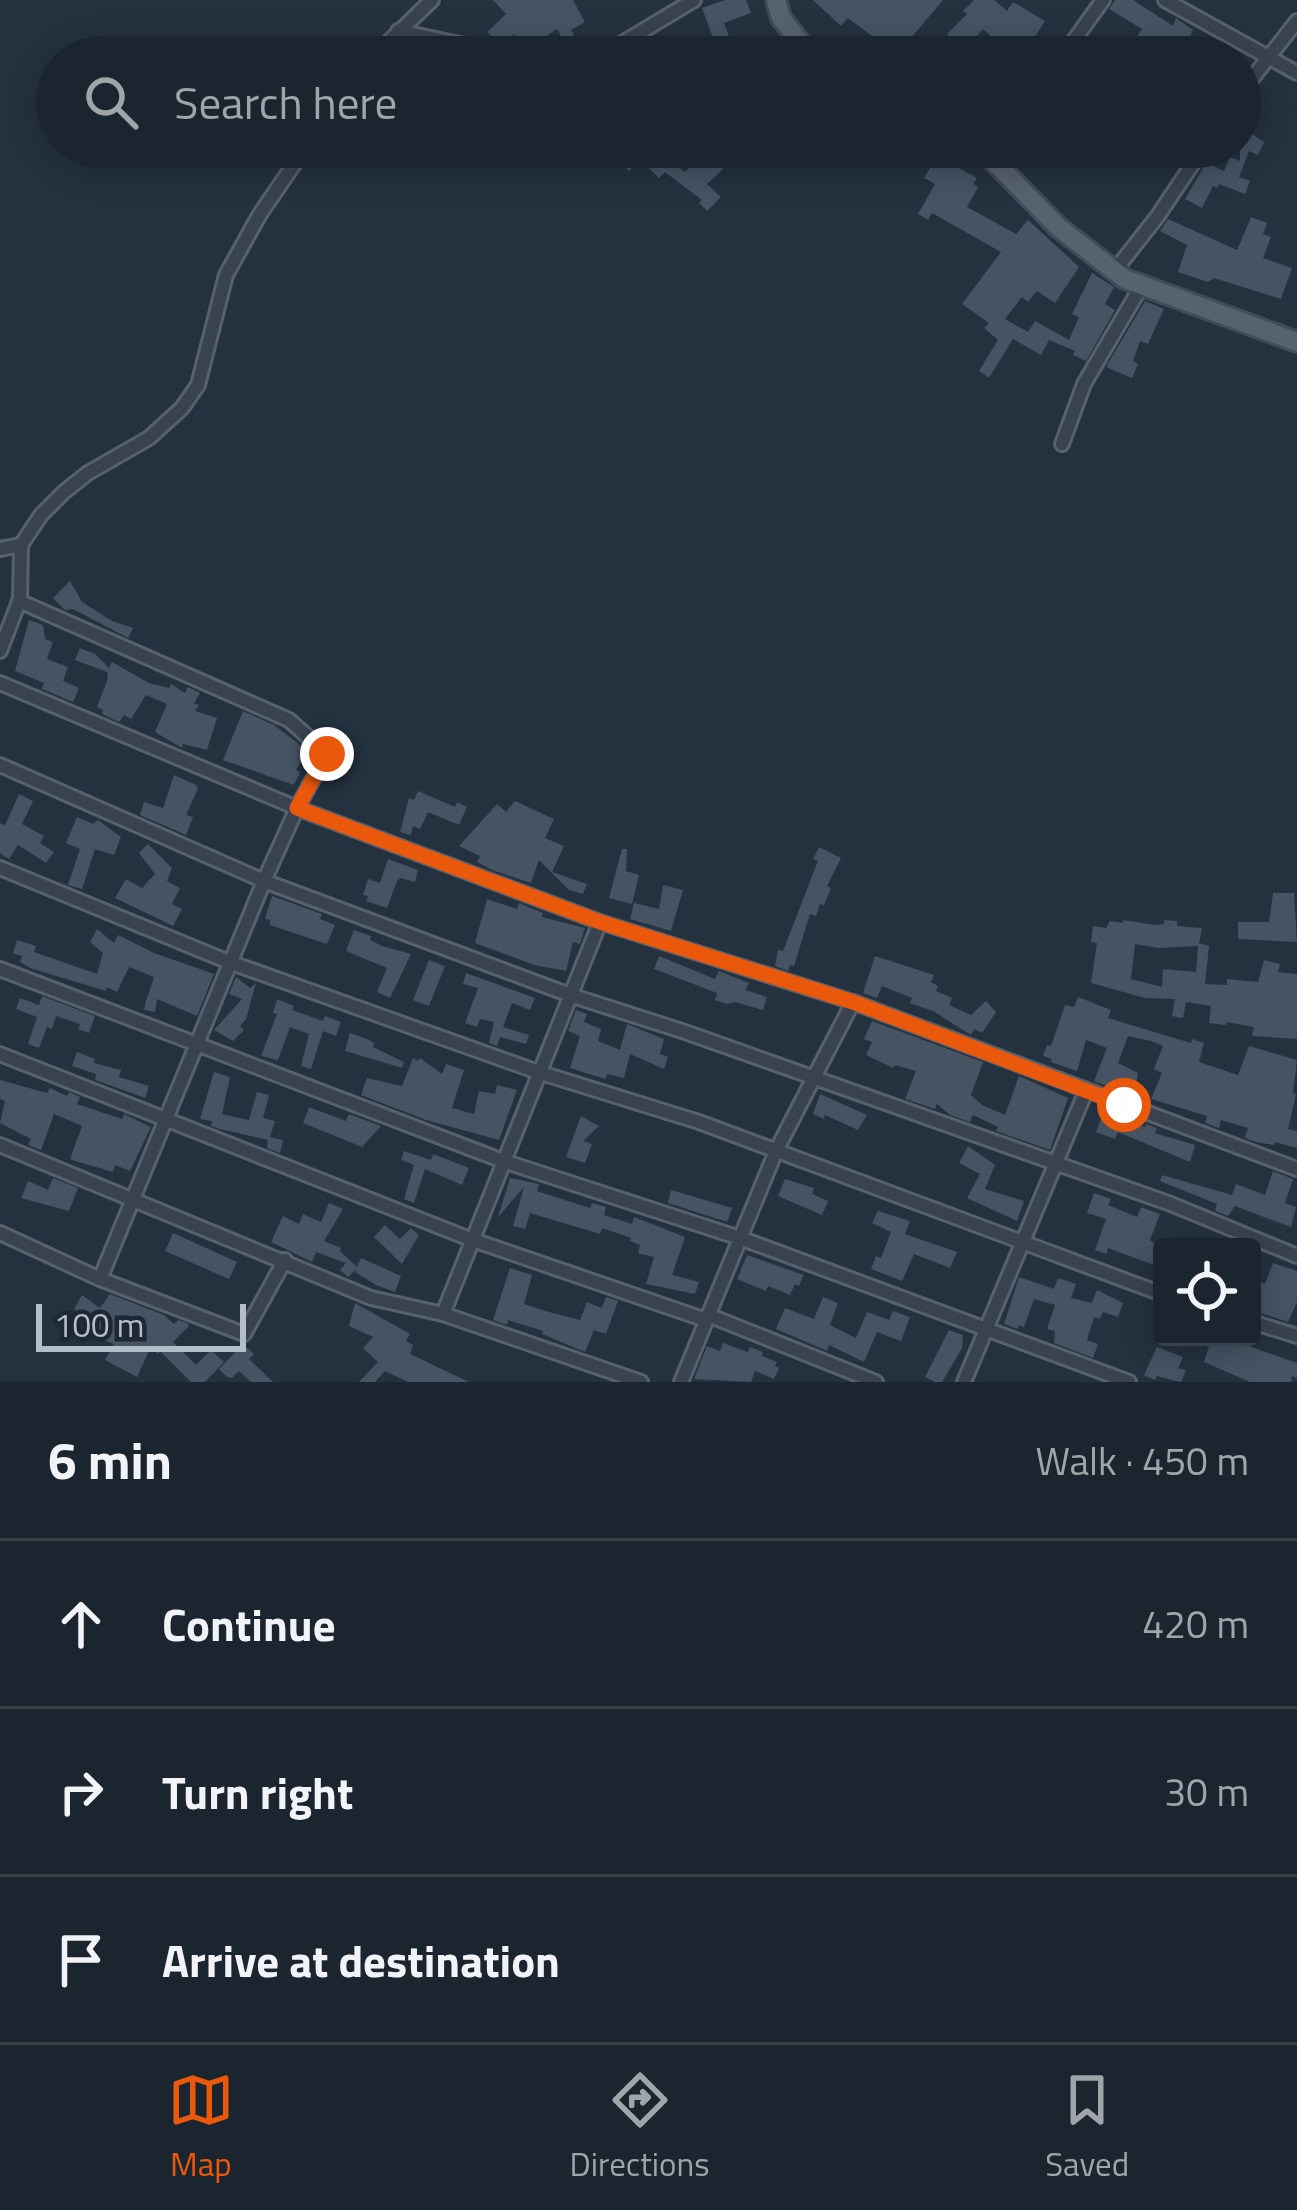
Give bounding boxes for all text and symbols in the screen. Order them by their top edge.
search box [36,36,1261,168]
text: Search here [174,68,397,136]
icon: search [78,69,144,135]
route end [300,727,354,781]
route start [1097,1078,1151,1132]
map controls [1153,1238,1261,1346]
button: locate [1153,1238,1261,1346]
scale bar [36,1298,246,1351]
text: 100 m [54,1300,144,1350]
text: 6 min [48,1421,172,1499]
text: Walk · 450 m [1035,1431,1249,1490]
text: Continue [162,1590,336,1658]
icon: ahead [48,1591,114,1657]
text: 420 m [1142,1594,1249,1653]
text: Turn right [162,1758,353,1826]
icon: right [48,1759,114,1825]
text: 30 m [1164,1762,1249,1821]
text: Arrive at destination [162,1926,560,1994]
icon: arrive [48,1927,114,1993]
tab: Map [168,2067,234,2189]
tab: Directions [570,2067,709,2189]
tab: Saved [1045,2067,1129,2189]

